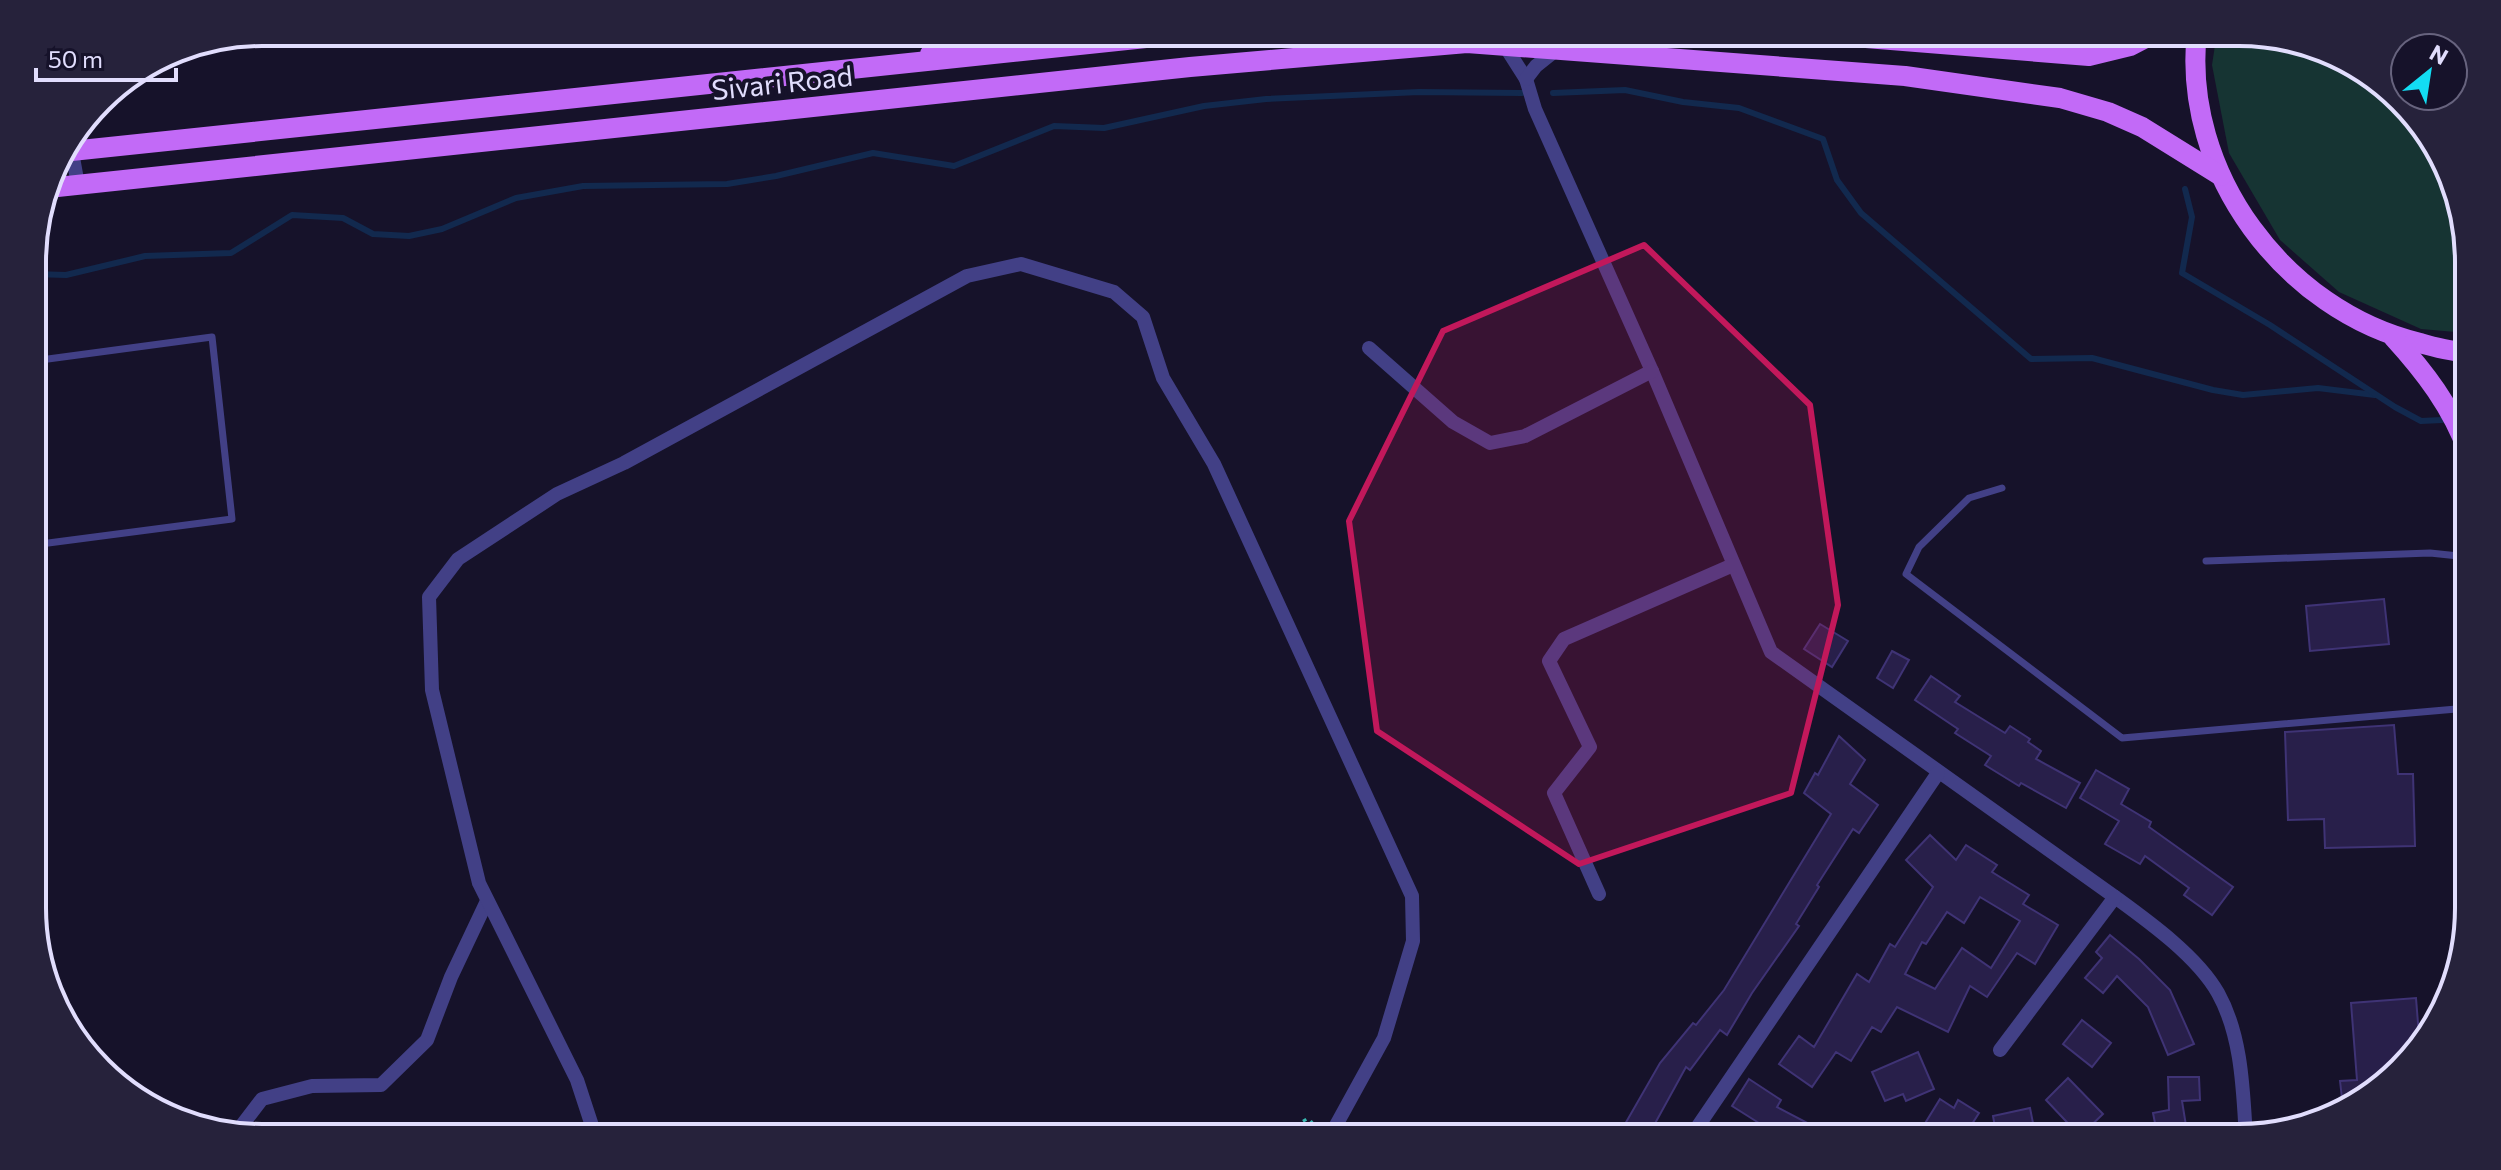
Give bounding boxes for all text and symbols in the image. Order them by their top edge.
scale bar [36,32,176,82]
north arrow [2389,32,2469,112]
text: N [2425,38,2453,70]
text: 50 m [48,44,103,73]
street label: Sivari Road [710,58,854,106]

